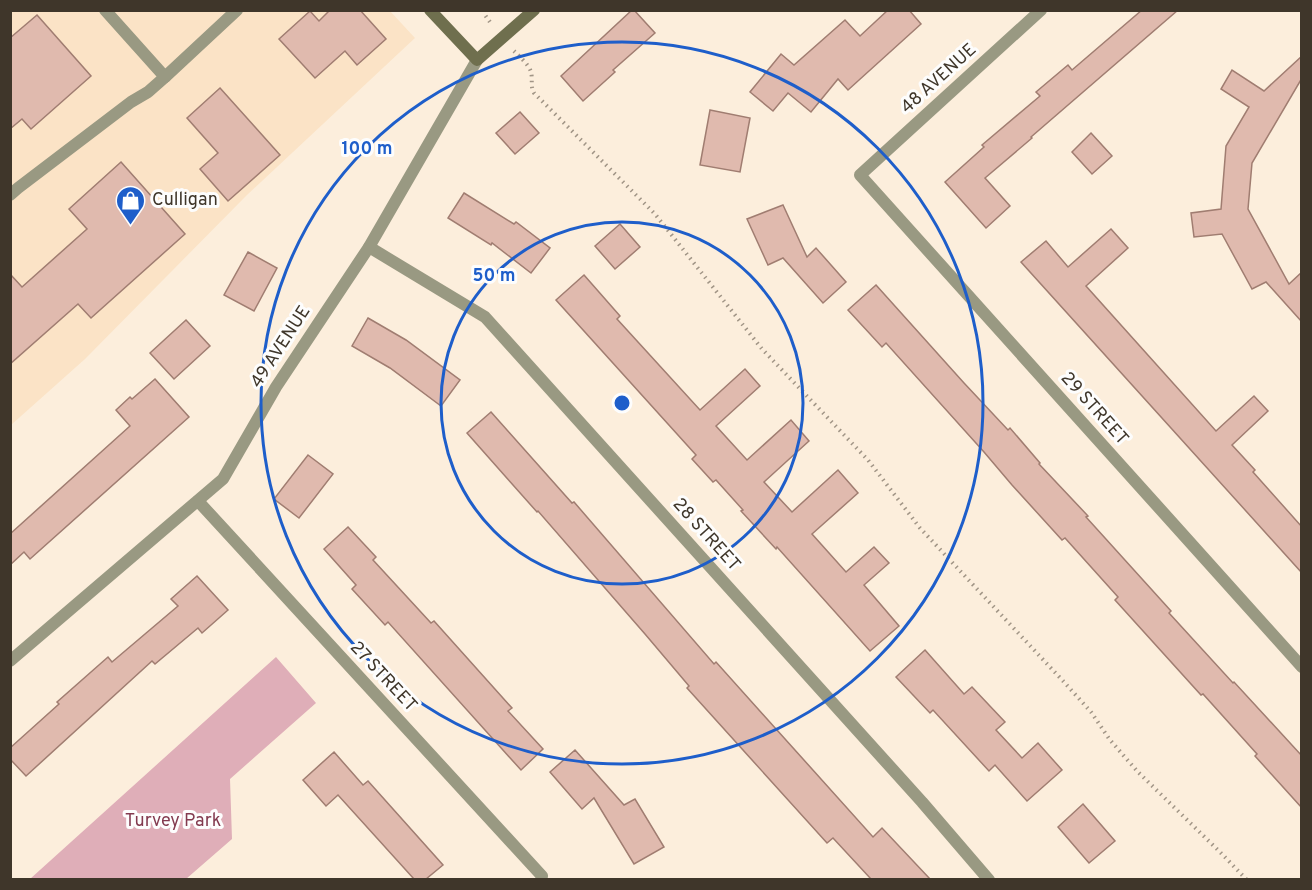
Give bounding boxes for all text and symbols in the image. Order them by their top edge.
street label: 48 AVENUE [896,39,982,119]
text: 100 m [341,138,393,161]
shop icon: Culligan [115,184,147,226]
place label: Culligan [152,189,218,212]
text: 50 m [472,265,516,288]
street label: 49 AVENUE [246,301,316,393]
street label: 29 STREET [1055,368,1133,450]
centre of rings [612,393,632,413]
street label: 28 STREET [667,493,745,577]
street label: 27 STREET [344,637,422,717]
park label: Turvey Park [125,810,221,833]

